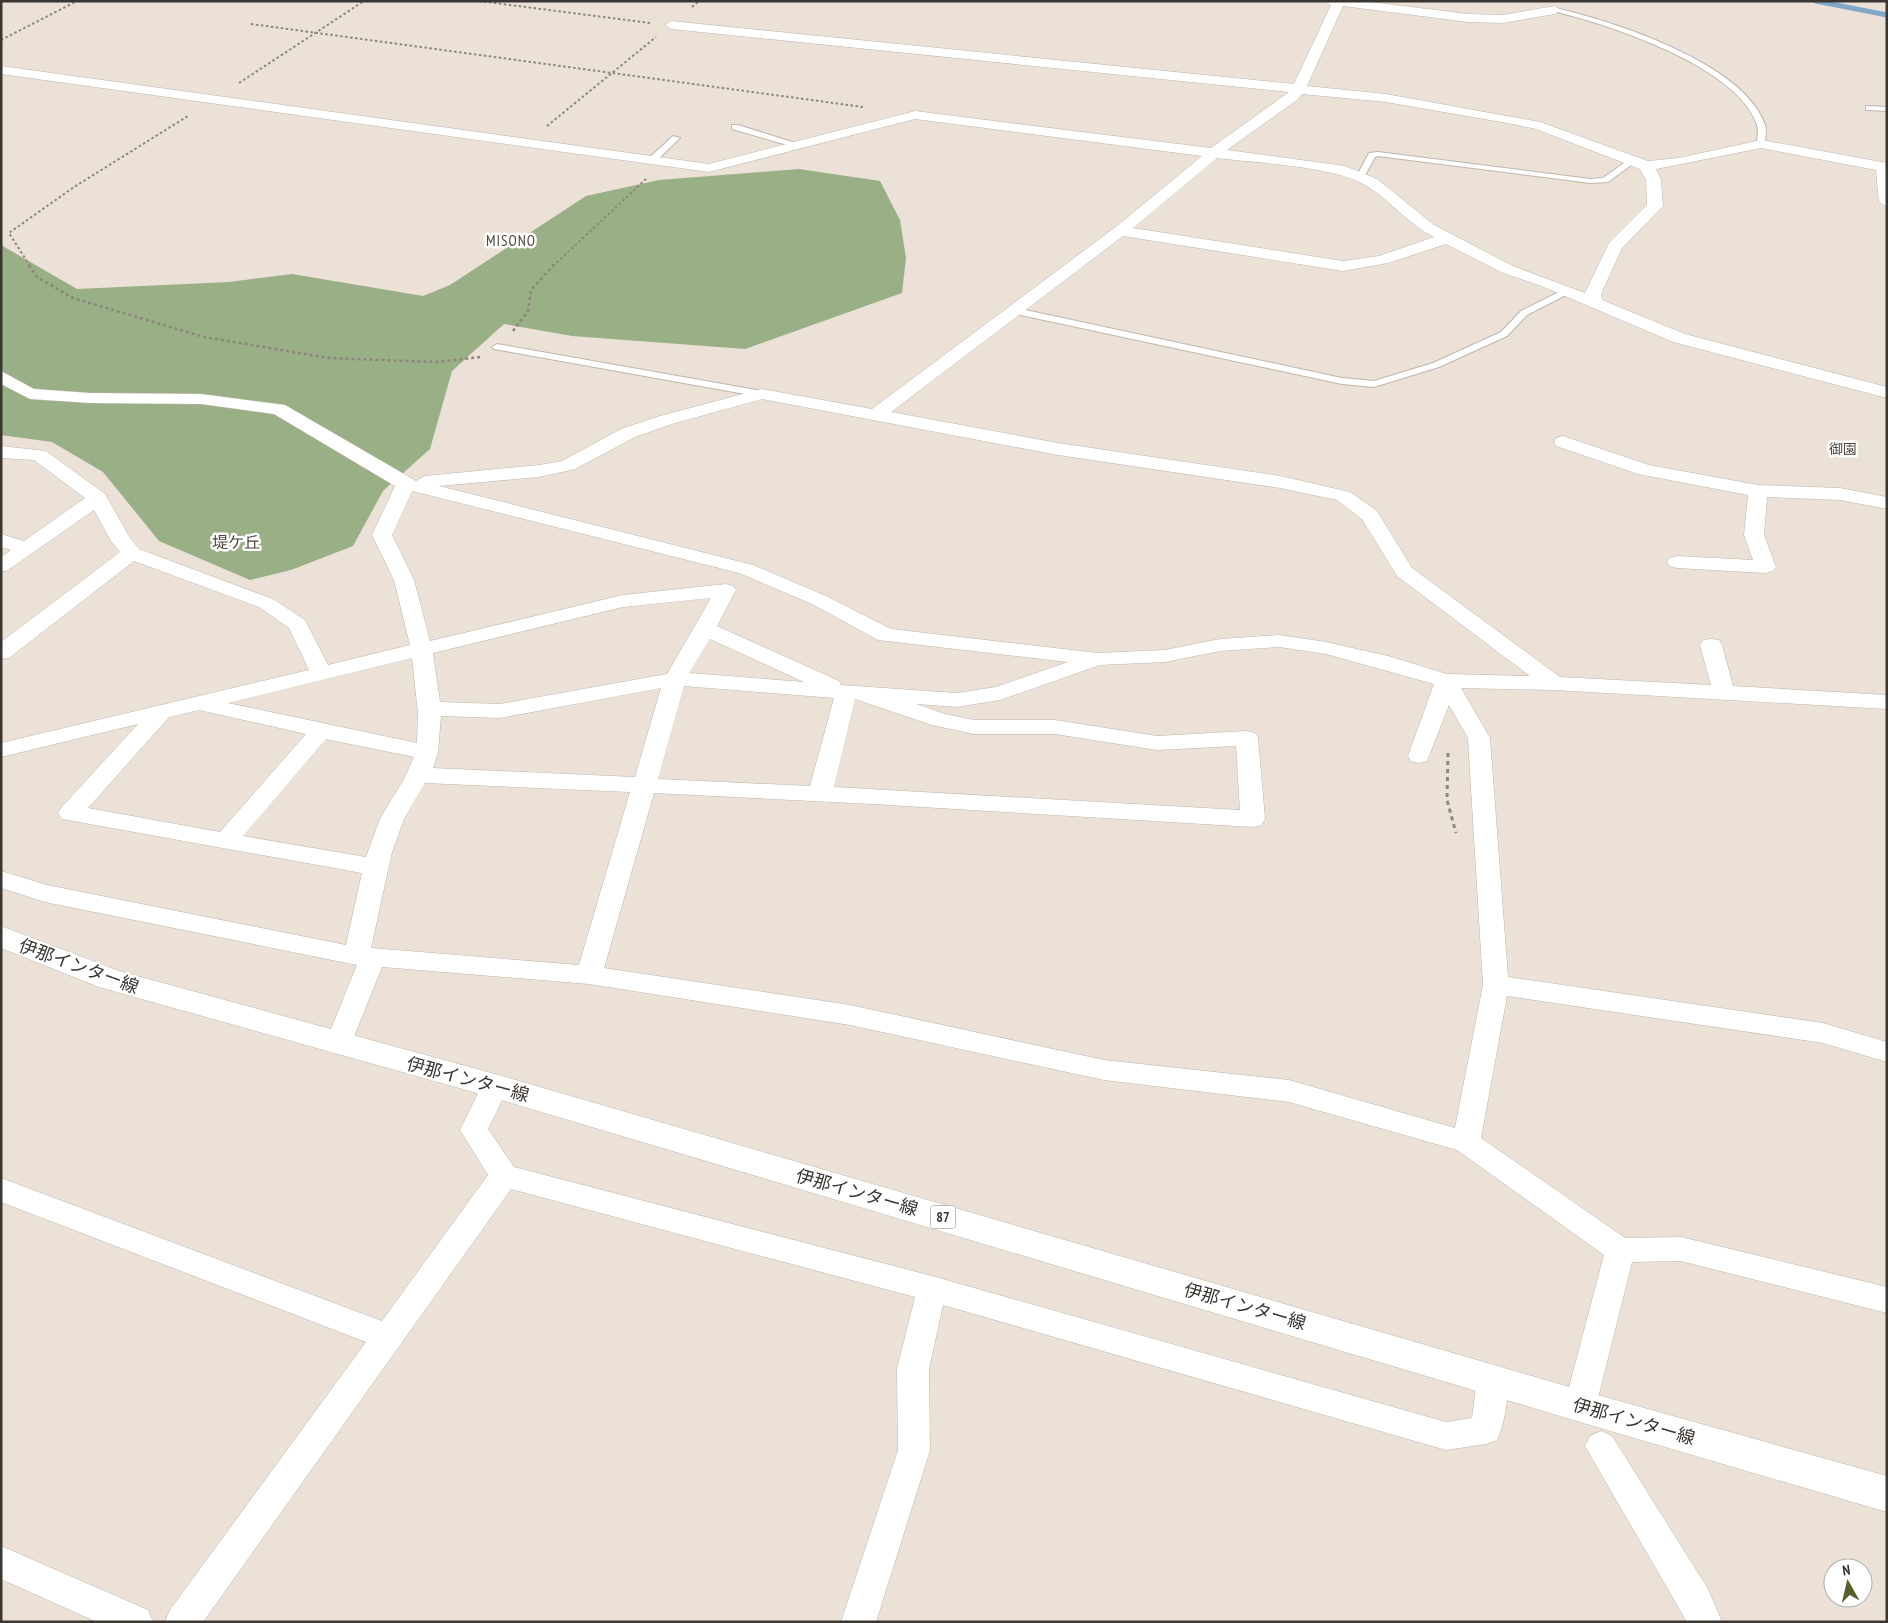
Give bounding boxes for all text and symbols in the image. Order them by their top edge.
district label: MISONO [486,231,536,250]
district label: 御園 [1829,440,1857,458]
district label: 堤ケ丘 [212,532,260,552]
street label: 伊那インター線 [16,934,142,998]
street label: 伊那インター線 [404,1052,532,1106]
street label: 伊那インター線 [793,1164,921,1220]
road number: 87 [930,1206,956,1228]
street label: 伊那インター線 [1181,1278,1309,1334]
street label: 伊那インター線 [1570,1393,1698,1449]
north arrow [1823,1558,1873,1608]
text: N [1841,1561,1851,1580]

